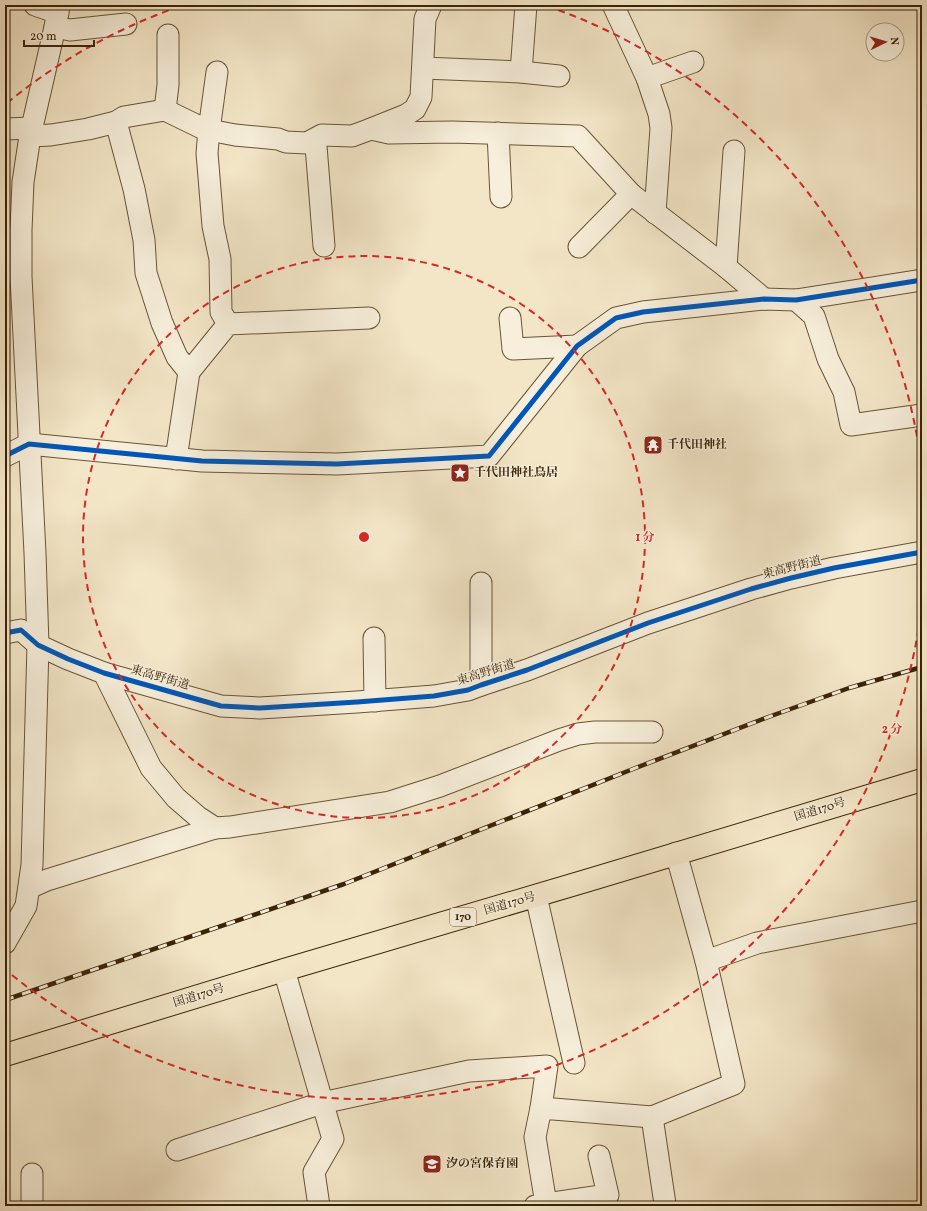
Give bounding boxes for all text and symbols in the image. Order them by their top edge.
scale bar [24,22,94,48]
north arrow [865,22,905,62]
text: 20 m [30,29,57,45]
text: N [886,37,901,46]
temple icon: 千代田神社 [642,434,664,456]
place label: 千代田神社 [667,437,727,453]
place icon: 千代田神社鳥居 [449,462,471,484]
place label: 千代田神社鳥居 [474,465,558,481]
centre of rings [357,530,371,544]
text: 1 分 [635,530,655,546]
street label: 東高野街道 [761,553,823,583]
street label: 東高野街道 [455,657,517,689]
street label: 東高野街道 [129,662,191,694]
text: 2 分 [882,722,902,738]
street label: 国道170号 [792,795,848,825]
street label: 国道170号 [482,889,538,919]
road number: 170 [450,908,476,926]
street label: 国道170号 [171,981,227,1011]
school or university icon: 汐の宮保育園 [421,1153,443,1175]
place label: 汐の宮保育園 [446,1156,518,1172]

